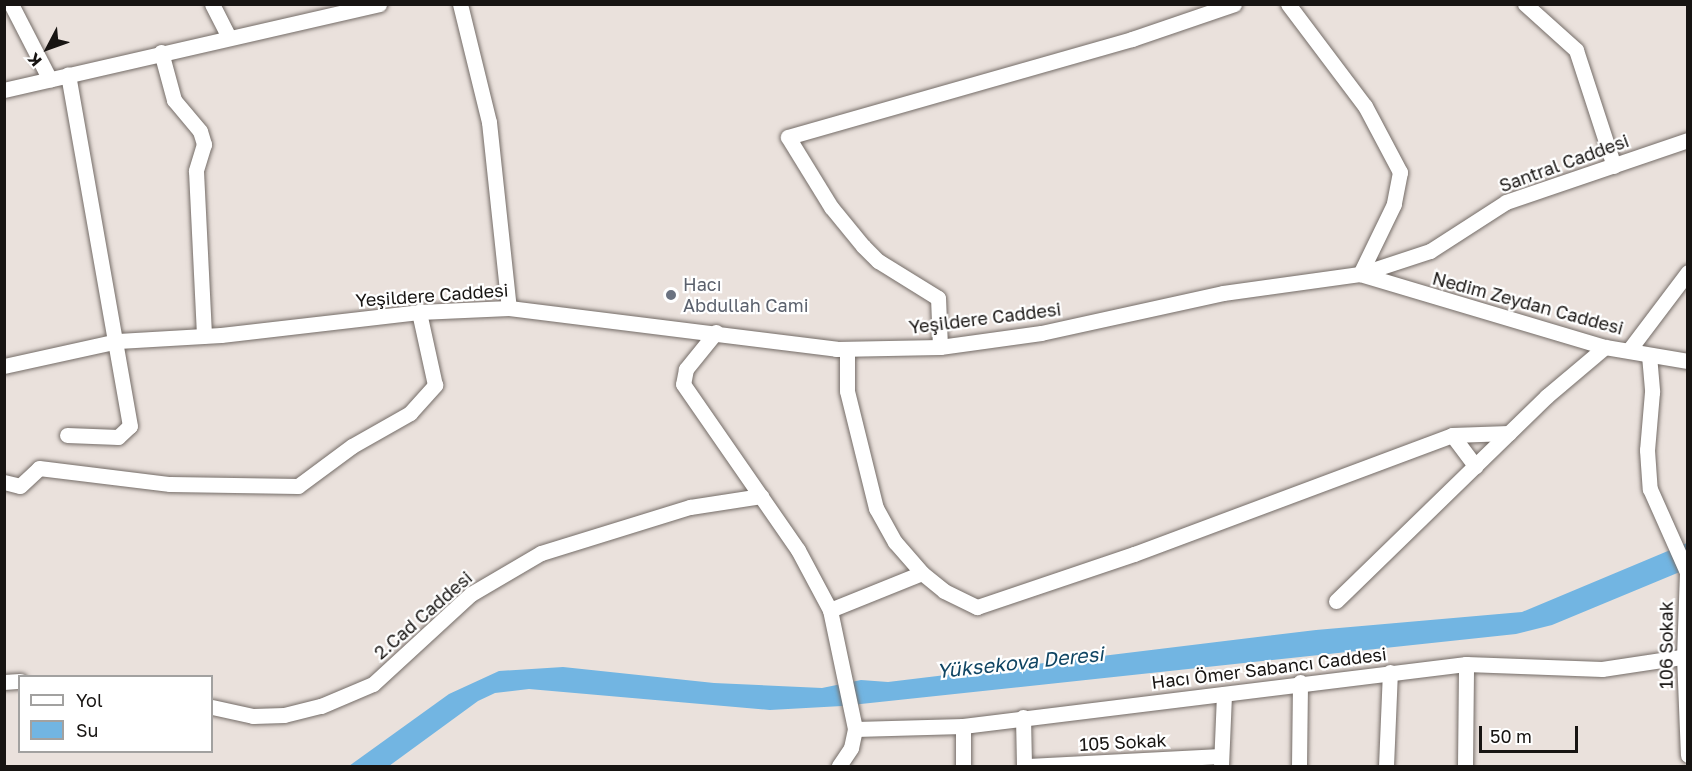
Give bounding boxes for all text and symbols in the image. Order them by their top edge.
north arrow [18,18,78,78]
text: K [23,49,46,71]
street label: Santral Caddesi [1496,130,1632,196]
street label: Nedim Zeydan Caddesi [1430,267,1626,339]
place label: Hacı Abdullah Cami [683,274,809,316]
street label: Yeşildere Caddesi [355,279,509,311]
marker: Hacı Abdullah Cami [664,288,678,302]
street label: Yeşildere Caddesi [908,298,1062,338]
street label: 2.Cad Caddesi [370,567,476,663]
street label: 106 Sokak [1655,601,1677,689]
water label: Yüksekova Deresi [936,641,1104,683]
street label: Hacı Ömer Sabancı Caddesi [1150,643,1388,693]
legend [18,675,213,753]
text: Yol [76,689,103,711]
scale bar [1482,714,1581,752]
text: Su [76,719,98,741]
text: 50 m [1490,725,1532,747]
street label: 105 Sokak [1079,729,1167,755]

